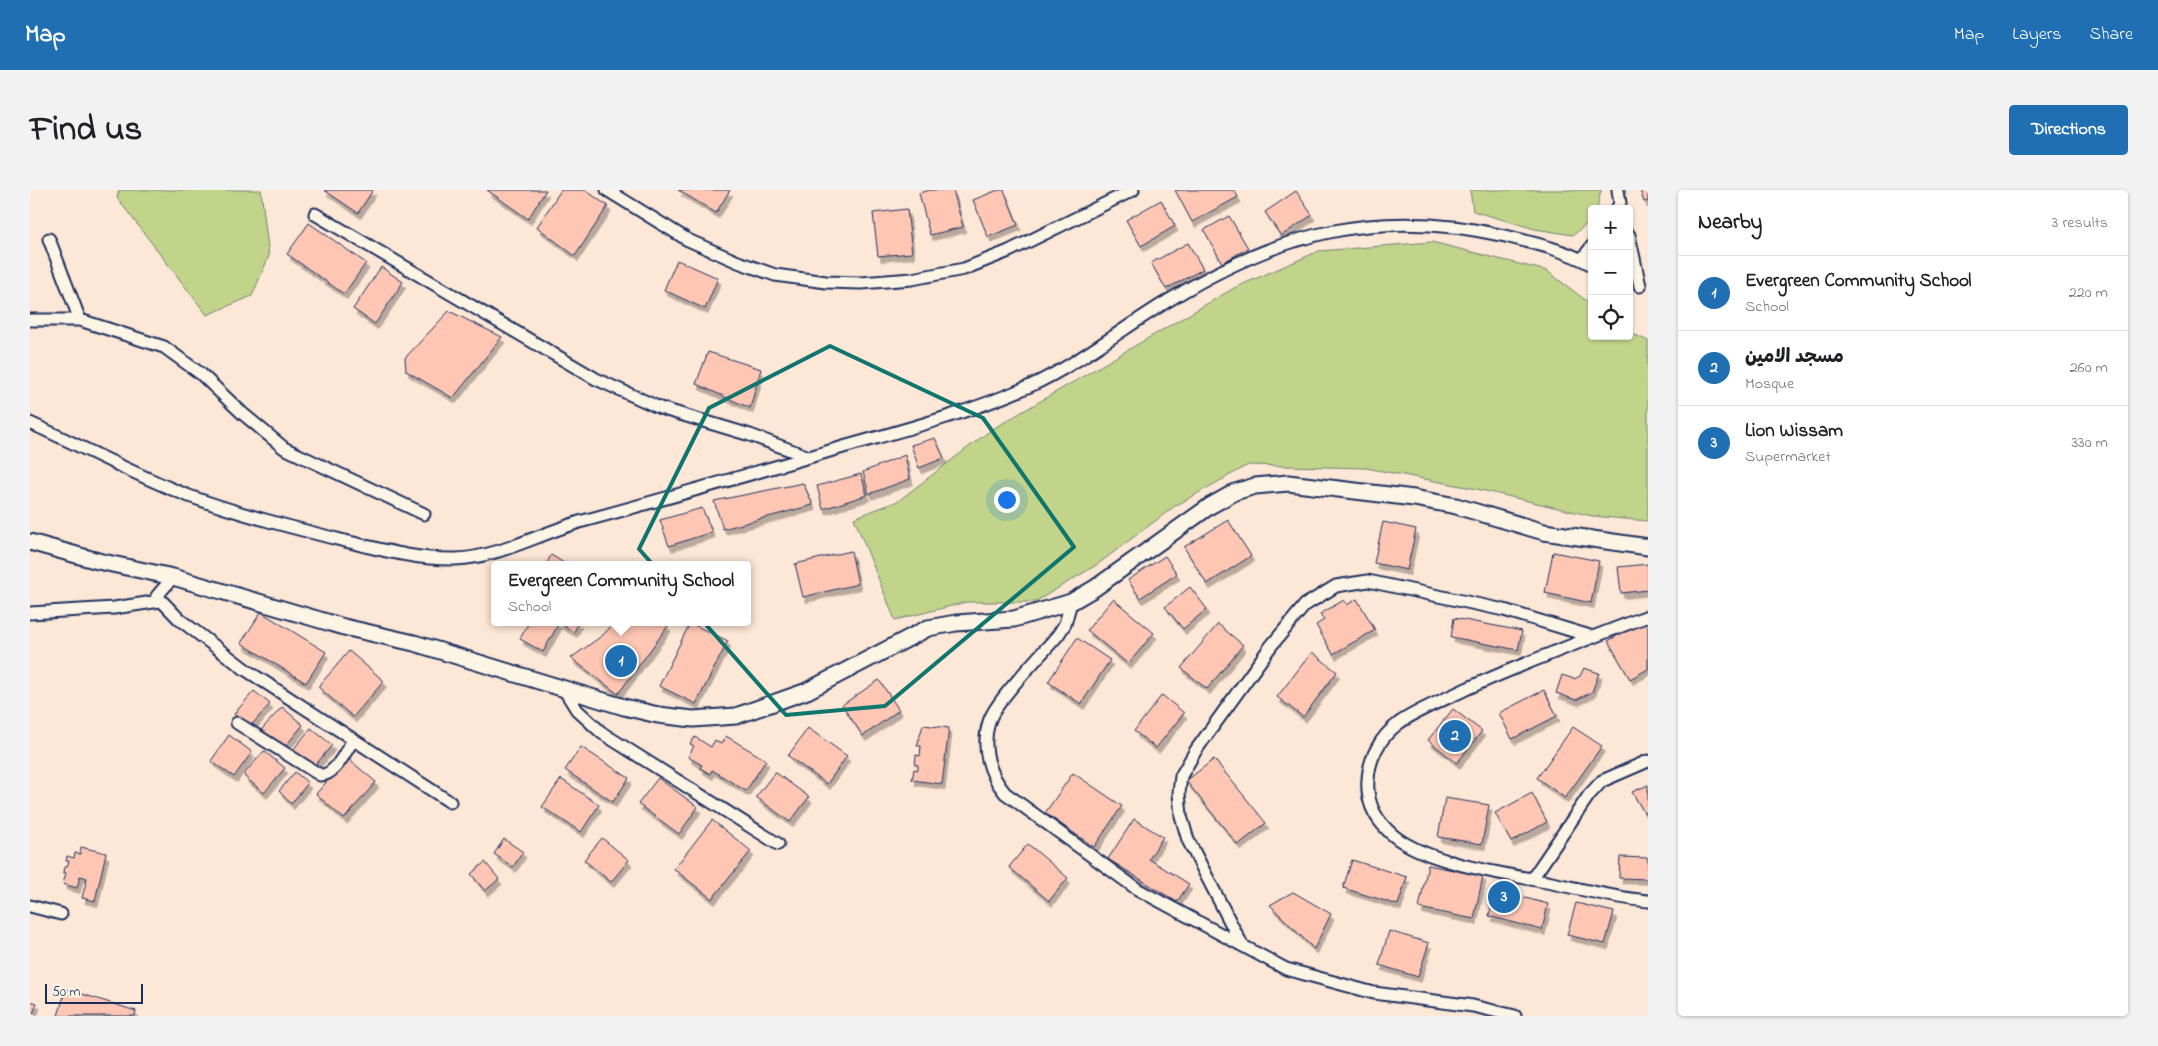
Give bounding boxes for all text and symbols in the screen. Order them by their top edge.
text: Map [25,18,66,53]
text: Map [1954,22,1984,48]
text: Layers [2012,22,2062,48]
text: Share [2090,22,2133,48]
text: Find us [30,105,142,156]
button: Directions [2009,105,2128,155]
map controls [1588,205,1633,340]
button: + [1588,205,1633,250]
text: Nearby [1698,208,1762,238]
text: 3 results [2052,211,2108,235]
button: − [1588,250,1633,295]
text: Evergreen Community School [1745,268,1972,295]
text: 1 [1711,281,1717,305]
text: 220 m [2069,281,2108,305]
button: locate [1588,295,1633,340]
text: School [1745,295,1789,319]
text: مسجد الامين [1745,344,1844,371]
text: 2 [1710,356,1718,380]
text: 260 m [2070,356,2108,380]
text: Mosque [1745,372,1794,396]
text: Lion Wissam [1745,418,1843,445]
text: 3 [1711,431,1717,455]
text: 330 m [2071,431,2108,455]
text: Supermarket [1745,445,1831,469]
your location [994,487,1020,513]
popup [491,561,751,626]
text: Evergreen Community School [508,568,734,595]
text: School [508,595,552,619]
pin: 1 [605,642,637,680]
pin: 2 [1439,717,1471,755]
pin: 3 [1488,878,1520,916]
scale bar [45,981,142,1004]
text: 50 m [52,982,80,1003]

